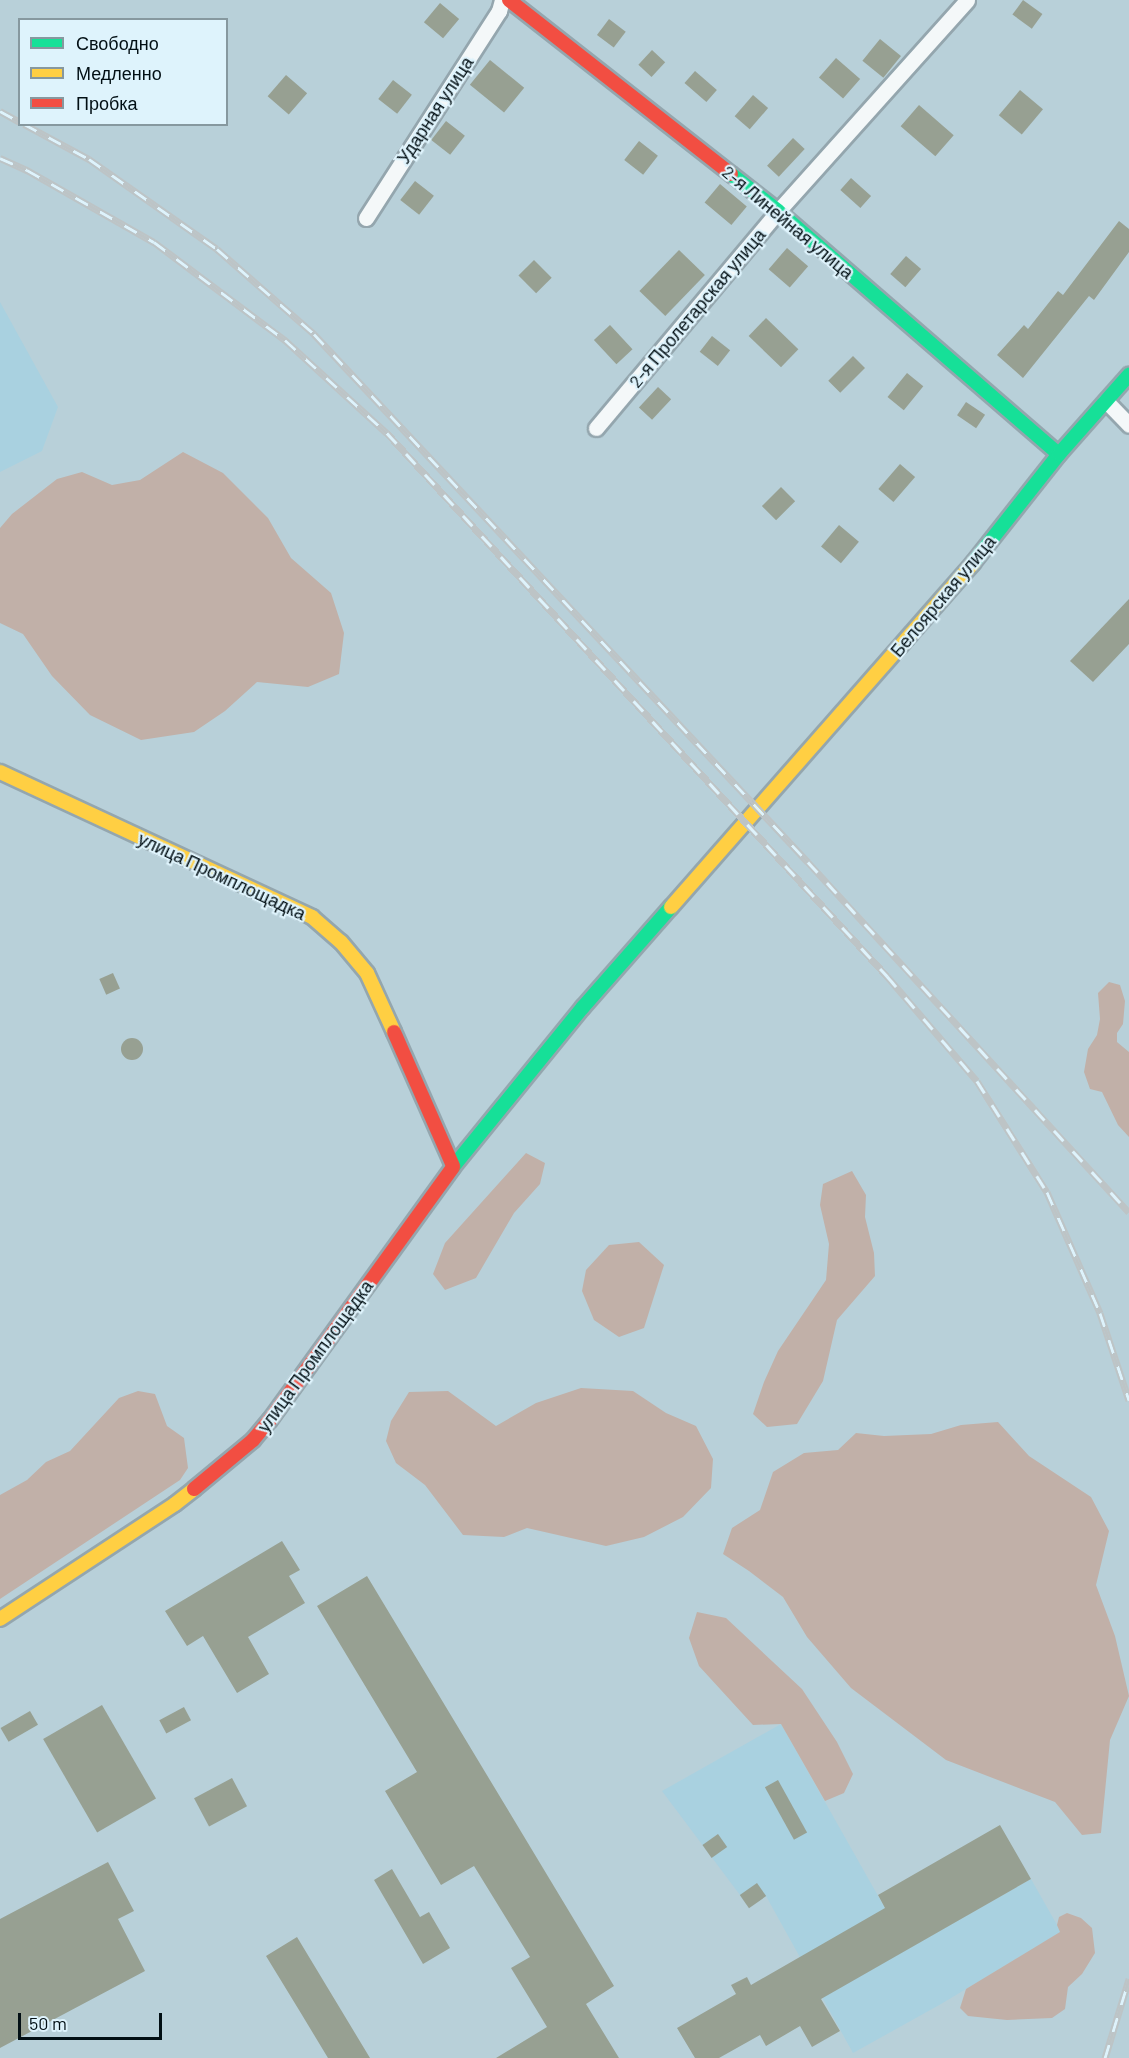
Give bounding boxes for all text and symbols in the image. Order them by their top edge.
legend [18,18,228,126]
text: Свободно [76,32,159,54]
street label: Ударная улица [392,52,478,168]
text: Медленно [76,62,162,84]
text: Пробка [76,92,138,114]
street label: 2-я Линейная улица [718,161,858,283]
street label: 2-я Пролетарская улица [624,224,770,392]
street label: Белоярская улица [886,531,1000,661]
street label: улица Промплощадка [135,828,309,924]
street label: улица Промплощадка [253,1276,377,1436]
scale bar [21,2001,165,2039]
text: 50 m [29,2012,67,2034]

